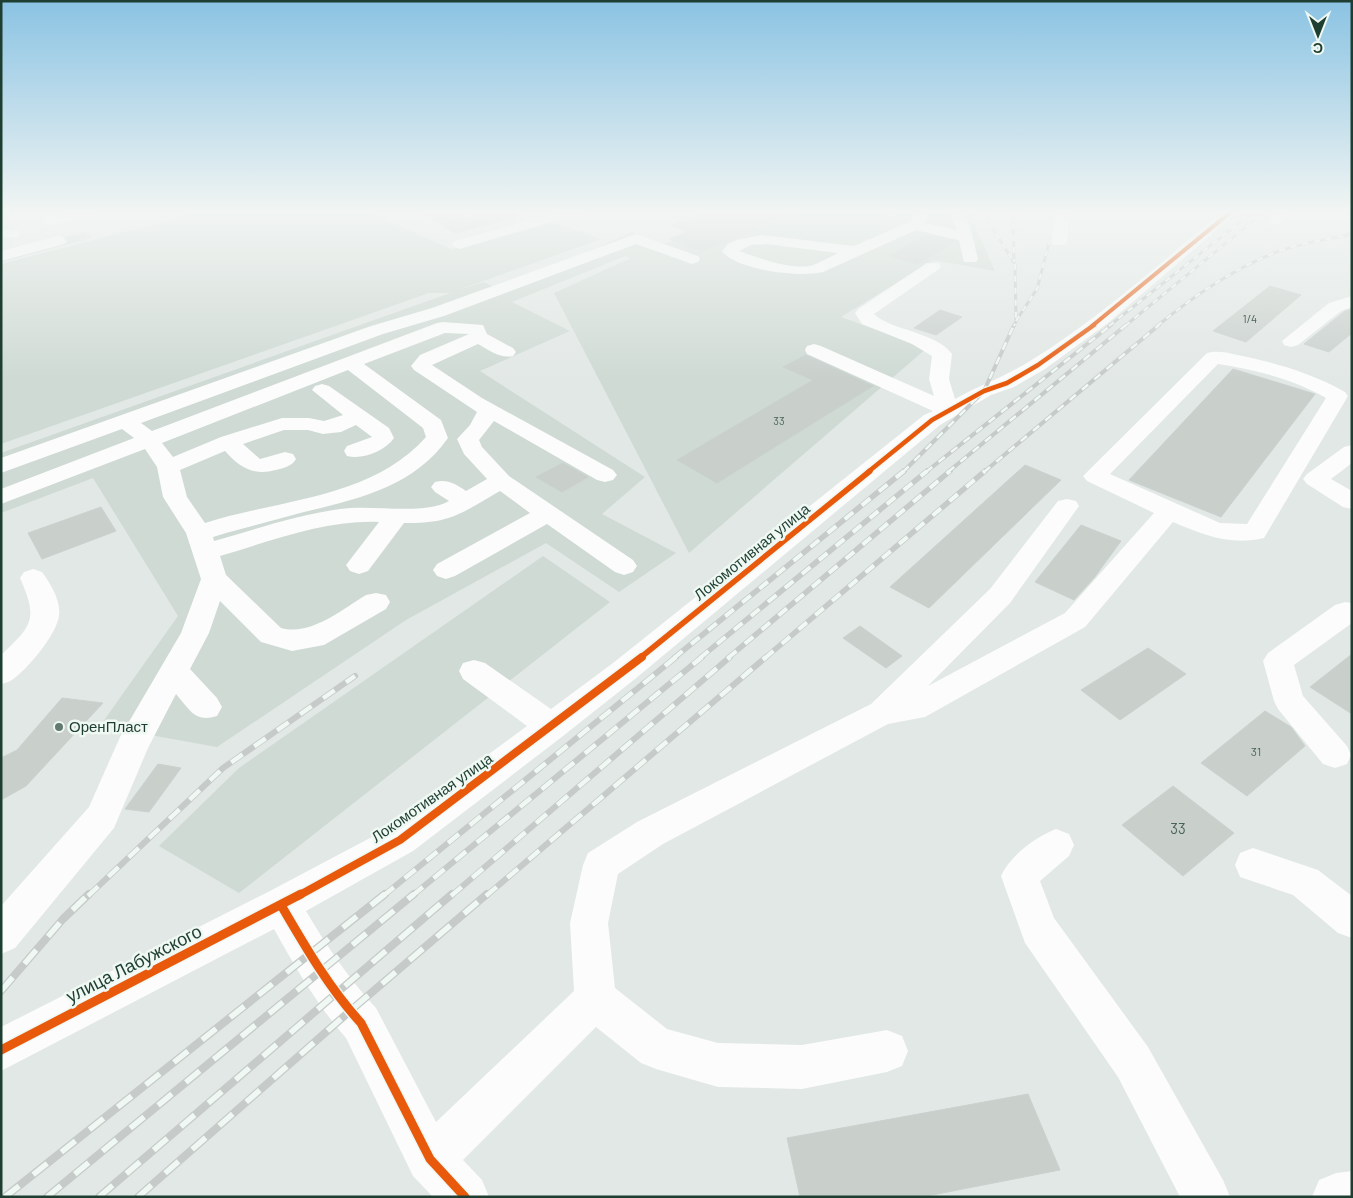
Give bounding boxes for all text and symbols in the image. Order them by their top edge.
north arrow [1293,10,1343,60]
text: С [1313,40,1323,57]
house number: 1/4 [1243,312,1257,325]
house number: 33 [773,414,785,427]
street label: Локомотивная улица [690,499,813,603]
place label: ОренПласт [69,717,148,735]
marker: ОренПласт [53,721,65,733]
house number: 31 [1251,744,1261,758]
street label: Локомотивная улица [367,748,496,846]
house number: 33 [1170,819,1186,837]
street label: улица Лабужского [62,919,205,1007]

